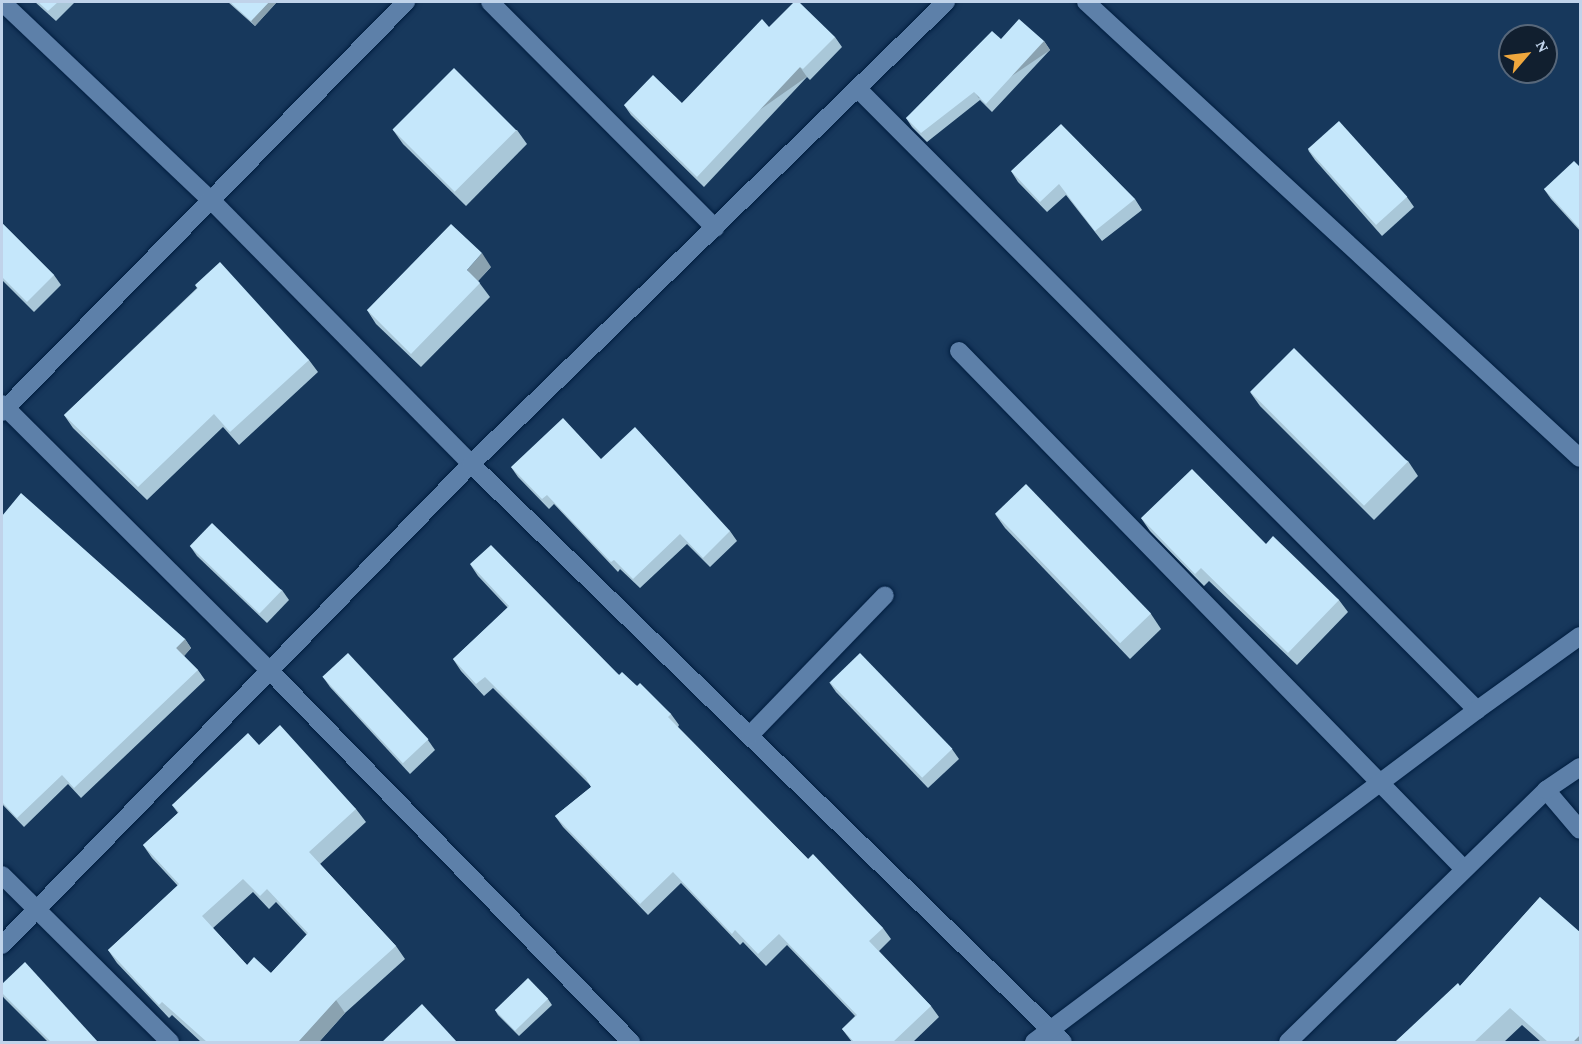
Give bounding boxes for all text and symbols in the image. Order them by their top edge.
north arrow [1498,24,1558,84]
text: N [1533,37,1553,55]

